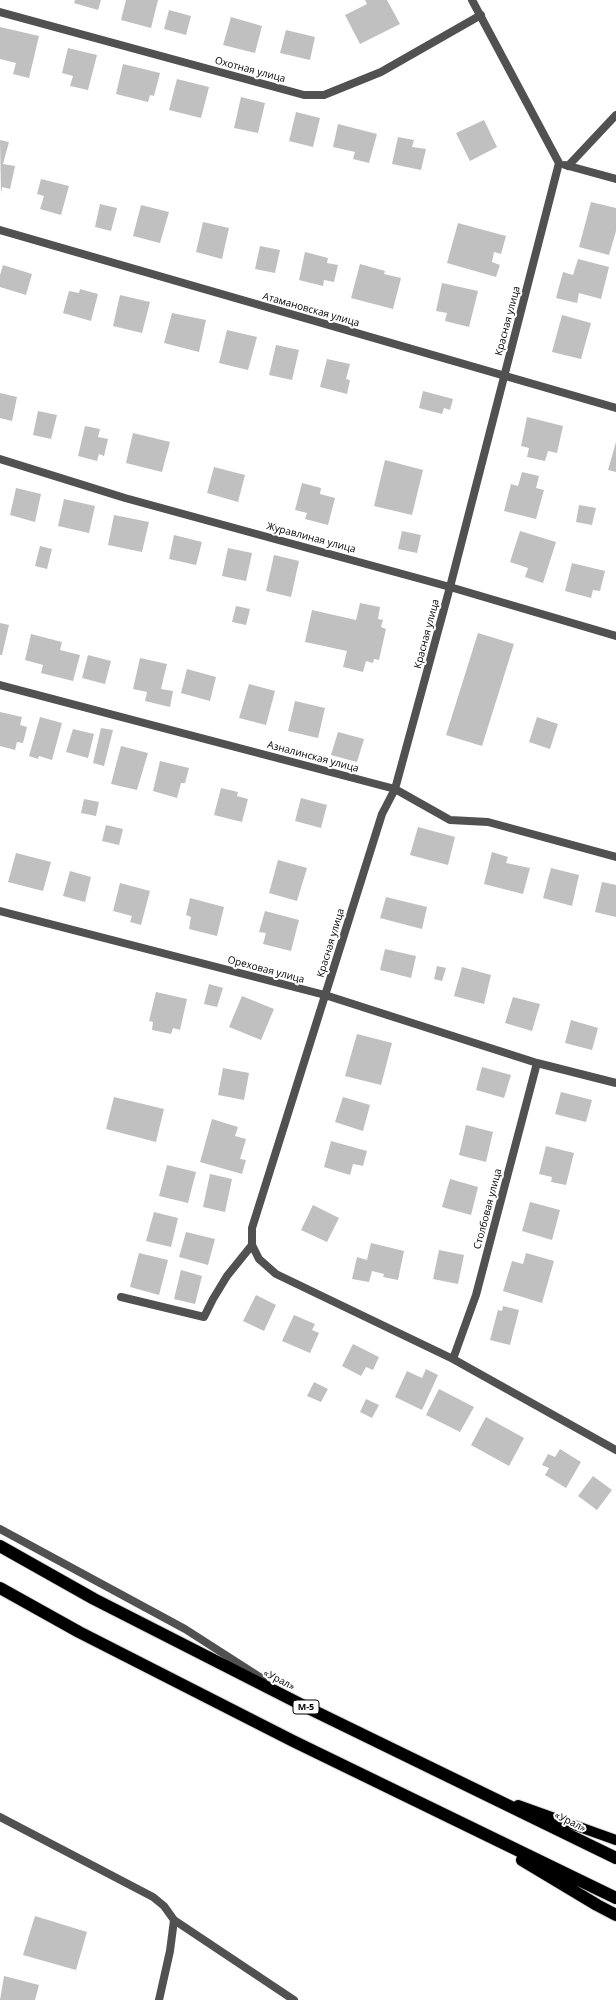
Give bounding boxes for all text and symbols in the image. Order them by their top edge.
street label: Охотная улица [213,55,287,85]
street label: Красная улица [493,285,523,357]
street label: Атамановская улица [261,290,361,330]
street label: Журавлиная улица [265,520,357,556]
street label: Красная улица [412,598,442,670]
street label: Азналинская улица [266,739,360,775]
street label: Красная улица [315,907,347,979]
street label: Ореховая улица [226,954,306,986]
street label: Столбовая улица [471,1167,505,1251]
street label: «Урал» [261,1667,297,1693]
road number: М-5 [293,1700,319,1714]
street label: «Урал» [552,1809,588,1835]

